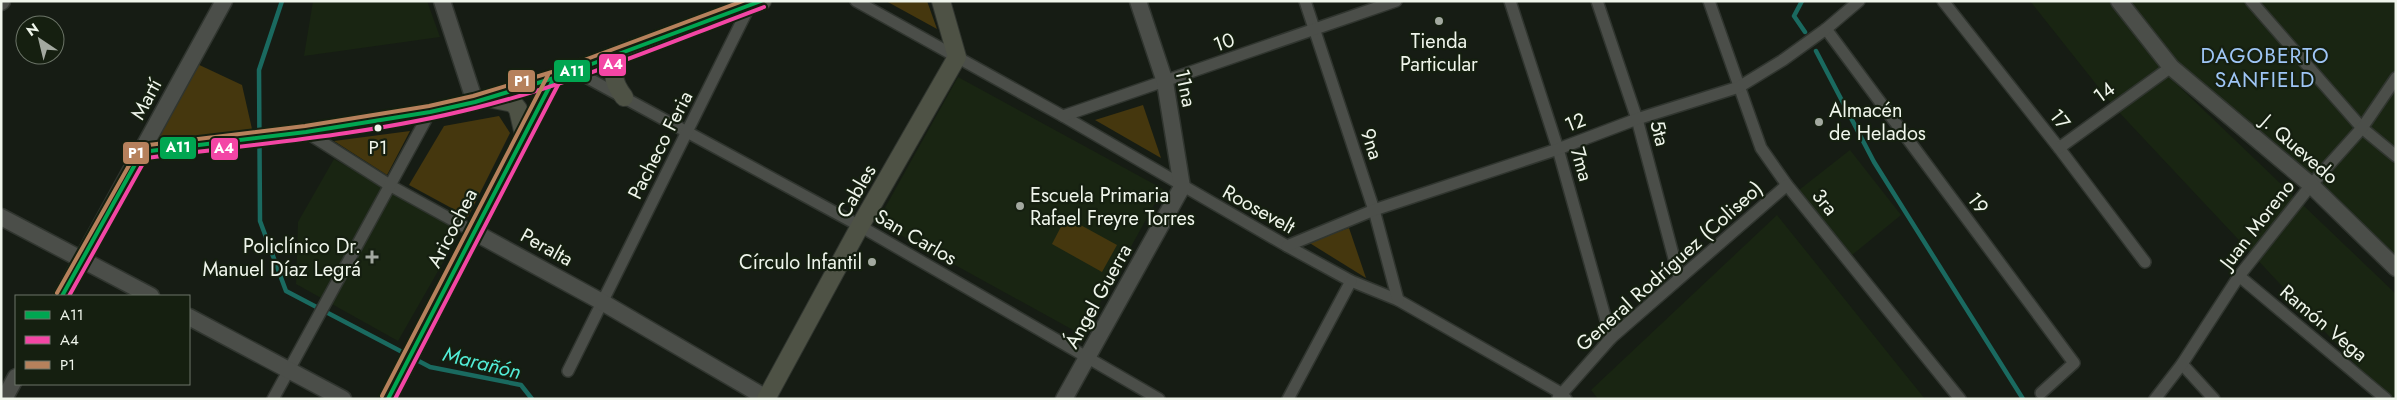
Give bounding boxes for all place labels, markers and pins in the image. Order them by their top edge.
marker: Tienda Particular [1433,15,1445,27]
place label: Tienda Particular [1400,27,1478,79]
line badge: P1 [507,69,536,93]
place label: Almacén de Helados [1829,96,1926,148]
marker: Almacén de Helados [1813,116,1825,128]
marker: P1 [373,123,383,133]
place label: P1 [369,134,387,161]
line badge: P1 [122,141,150,165]
place label: Escuela Primaria Rafael Freyre Torres [1030,181,1195,233]
marker: Escuela Primaria Rafael Freyre Torres [1014,200,1026,212]
place label: Policlínico Dr. Manuel Díaz Legrá [202,232,361,284]
place label: Círculo Infantil [739,248,862,277]
marker: Policlínico Dr. Manuel Díaz Legrá [365,250,379,264]
marker: Círculo Infantil [866,256,878,268]

